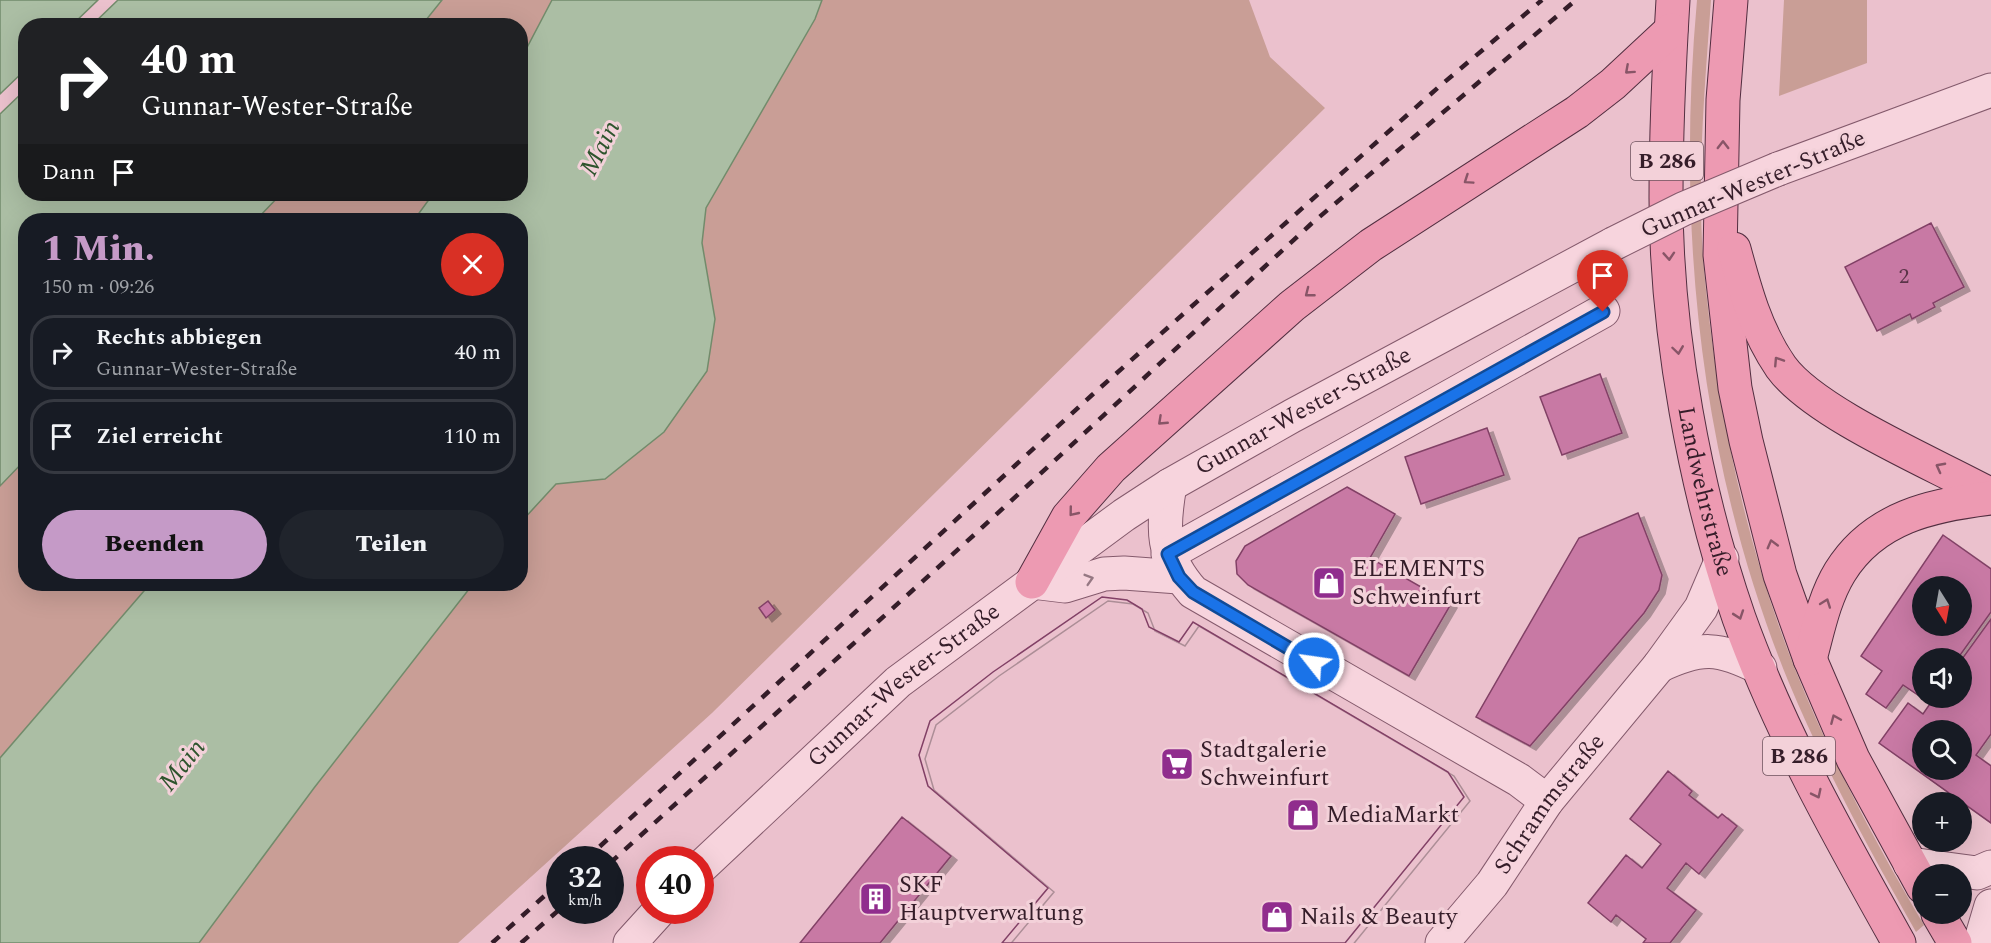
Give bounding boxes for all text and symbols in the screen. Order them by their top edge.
text: 40 m [141,29,236,92]
icon: right [42,42,120,120]
one-way arrow [1625,63,1636,74]
text: Gunnar-Wester-Straße [141,86,413,128]
water label: Main [569,113,631,183]
street label: Gunnar-Wester-Straße [1635,120,1871,248]
one-way arrow [1717,140,1729,149]
road number: B 286 [1631,142,1703,180]
text: Dann [42,156,95,189]
icon: arrive [107,156,140,189]
one-way arrow [1464,173,1475,184]
text: 1 Min. [42,222,155,277]
button: close [441,233,504,296]
pin [1577,250,1628,312]
one-way arrow [1663,252,1676,261]
icon: arrive [1586,259,1619,292]
house number: 2 [1899,261,1909,293]
text: 150 m · 09:26 [42,272,154,302]
one-way arrow [1305,285,1316,296]
text: Rechts abbiegen [96,321,262,354]
icon: right [45,336,78,369]
text: 40 m [455,336,501,369]
street label: Gunnar-Wester-Straße [1189,337,1418,485]
one-way arrow [1671,346,1683,355]
text: Gunnar-Wester-Straße [96,354,297,384]
one-way arrow [1774,357,1785,368]
street label: Landwehrstraße [1668,404,1743,581]
one-way arrow [1159,414,1169,425]
icon: arrive [45,420,78,453]
text: Ziel erreicht [96,420,223,453]
text: 110 m [444,420,501,453]
one-way arrow [1935,463,1946,474]
one-way arrow [1069,505,1080,516]
button: Beenden [42,510,267,579]
button: Teilen [279,510,504,579]
one-way arrow [1767,539,1779,550]
place label: ELEMENTS Schweinfurt [1352,551,1485,615]
shop icon: ELEMENTS Schweinfurt [1311,565,1347,601]
one-way arrow [1083,574,1094,586]
north arrow [1912,576,1972,636]
map controls [1912,576,1972,924]
street label: Gunnar-Wester-Straße [799,594,1008,776]
one-way arrow [1819,598,1832,609]
one-way arrow [1732,609,1744,620]
position arrow [1282,631,1346,695]
button: sound [1912,648,1972,708]
one-way arrow [1830,714,1842,725]
button: search [1912,720,1972,780]
street label: Schrammstraße [1485,726,1614,882]
water label: Main [148,730,216,800]
place label: Stadtgalerie Schweinfurt [1200,732,1329,796]
road number: B 286 [1763,737,1835,775]
supermarket icon: Stadtgalerie Schweinfurt [1159,746,1195,782]
one-way arrow [1810,787,1822,798]
button: + [1912,792,1972,852]
shop icon: MediaMarkt [1285,797,1321,833]
place label: MediaMarkt [1326,797,1459,833]
speed limit sign: 40 [636,846,714,924]
text: 32 [568,855,602,901]
button: − [1912,864,1972,924]
place label: SKF Hauptverwaltung [899,867,1084,931]
building icon: SKF Hauptverwaltung [858,881,894,917]
text: km/h [568,889,602,912]
shop icon: Nails & Beauty [1259,899,1295,935]
place label: Nails & Beauty [1300,899,1459,935]

